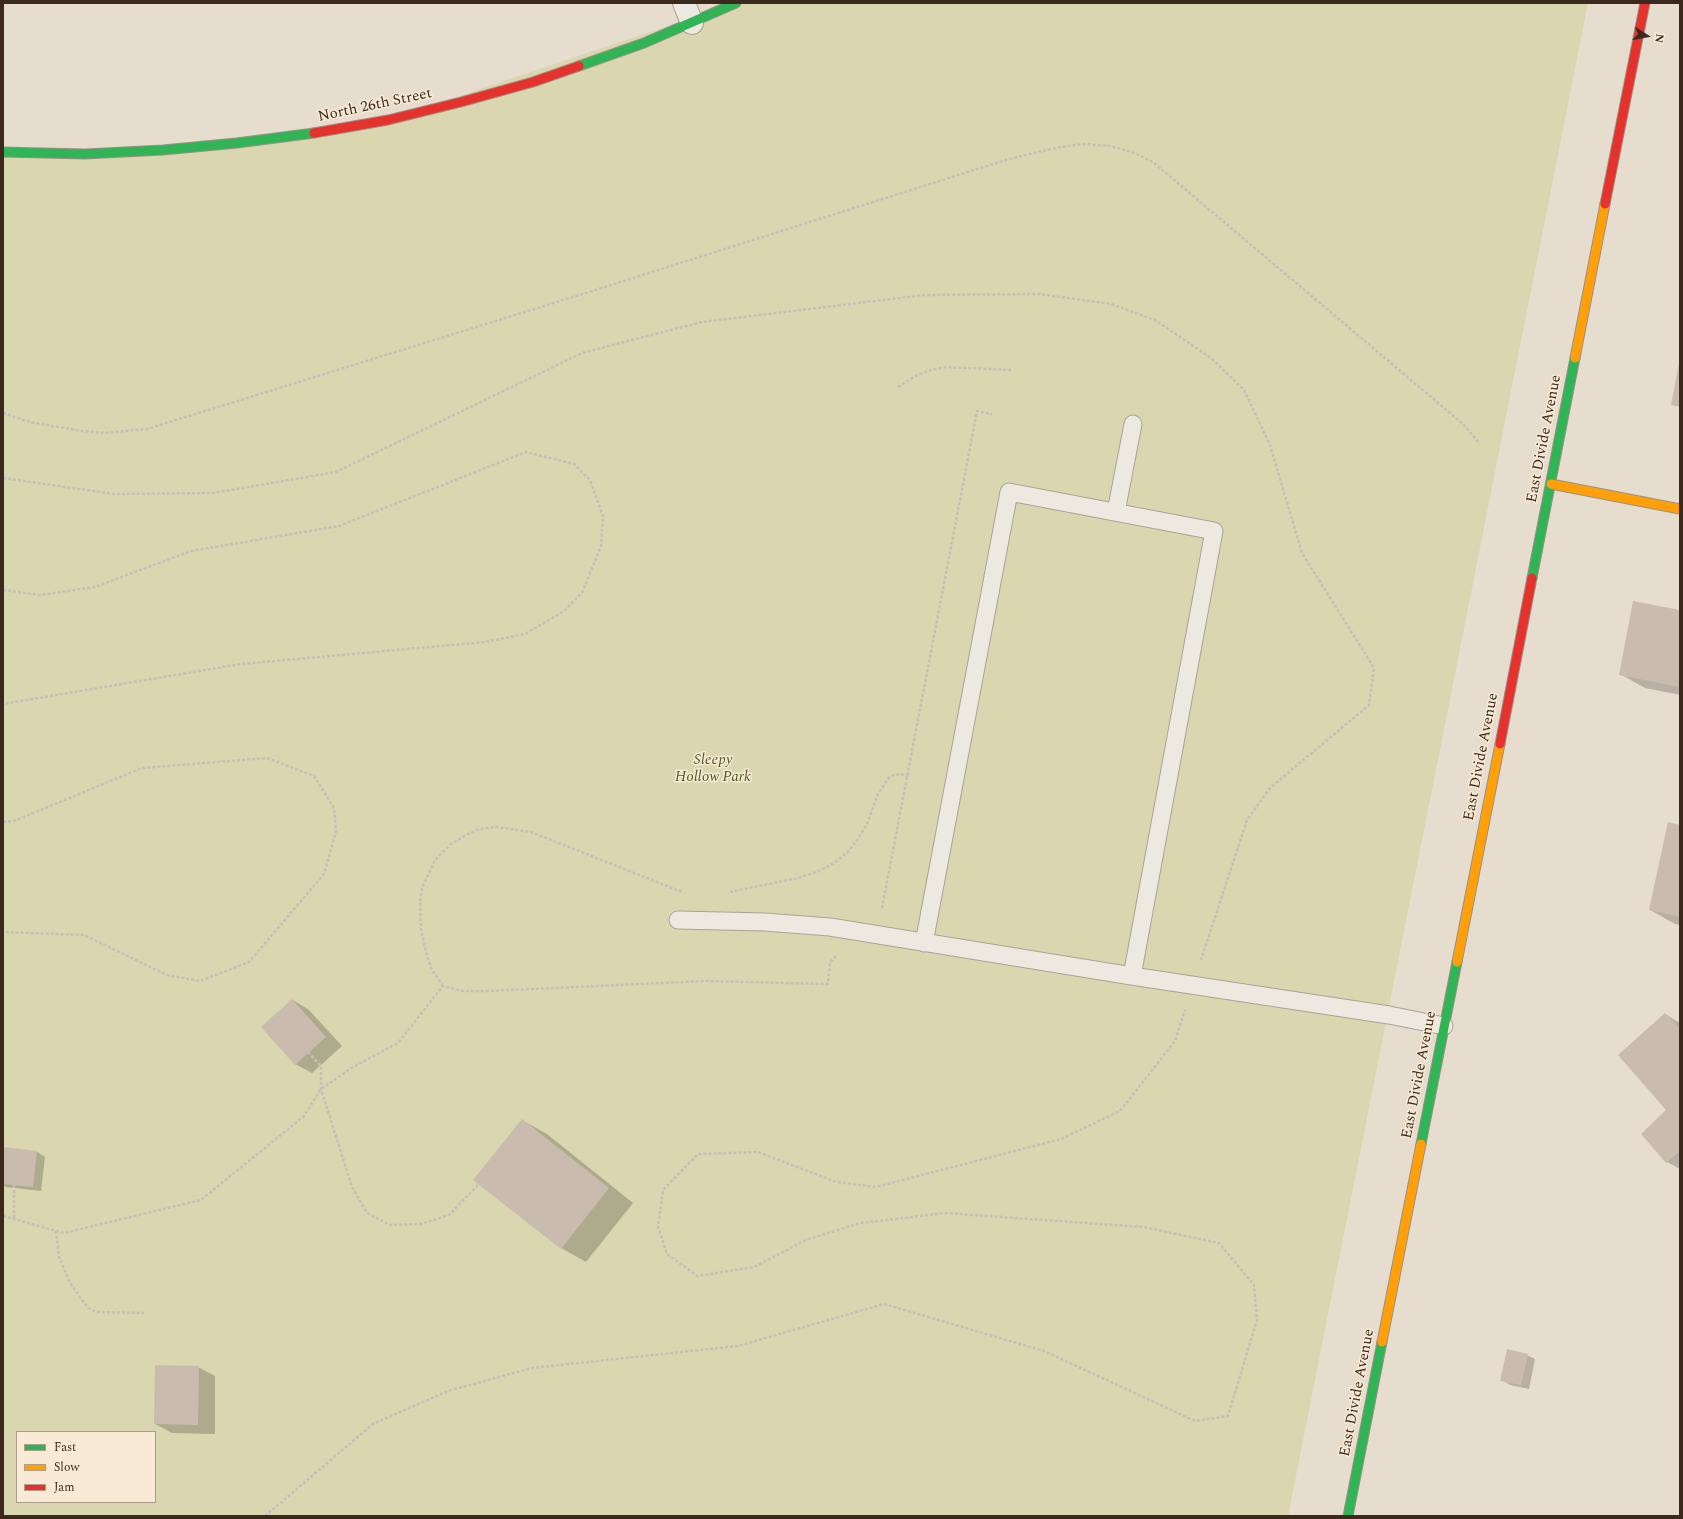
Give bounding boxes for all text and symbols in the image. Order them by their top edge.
north arrow [1627,16,1667,56]
text: N [1650,32,1668,44]
street label: North 26th Street [316,85,434,127]
street label: East Divide Avenue [1524,374,1566,504]
street label: East Divide Avenue [1461,692,1503,822]
park label: Sleepy Hollow Park [675,752,751,787]
street label: East Divide Avenue [1399,1010,1441,1140]
street label: East Divide Avenue [1337,1328,1379,1458]
legend [16,1431,156,1503]
text: Fast [54,1438,76,1457]
text: Slow [54,1458,79,1477]
text: Jam [54,1478,75,1497]

